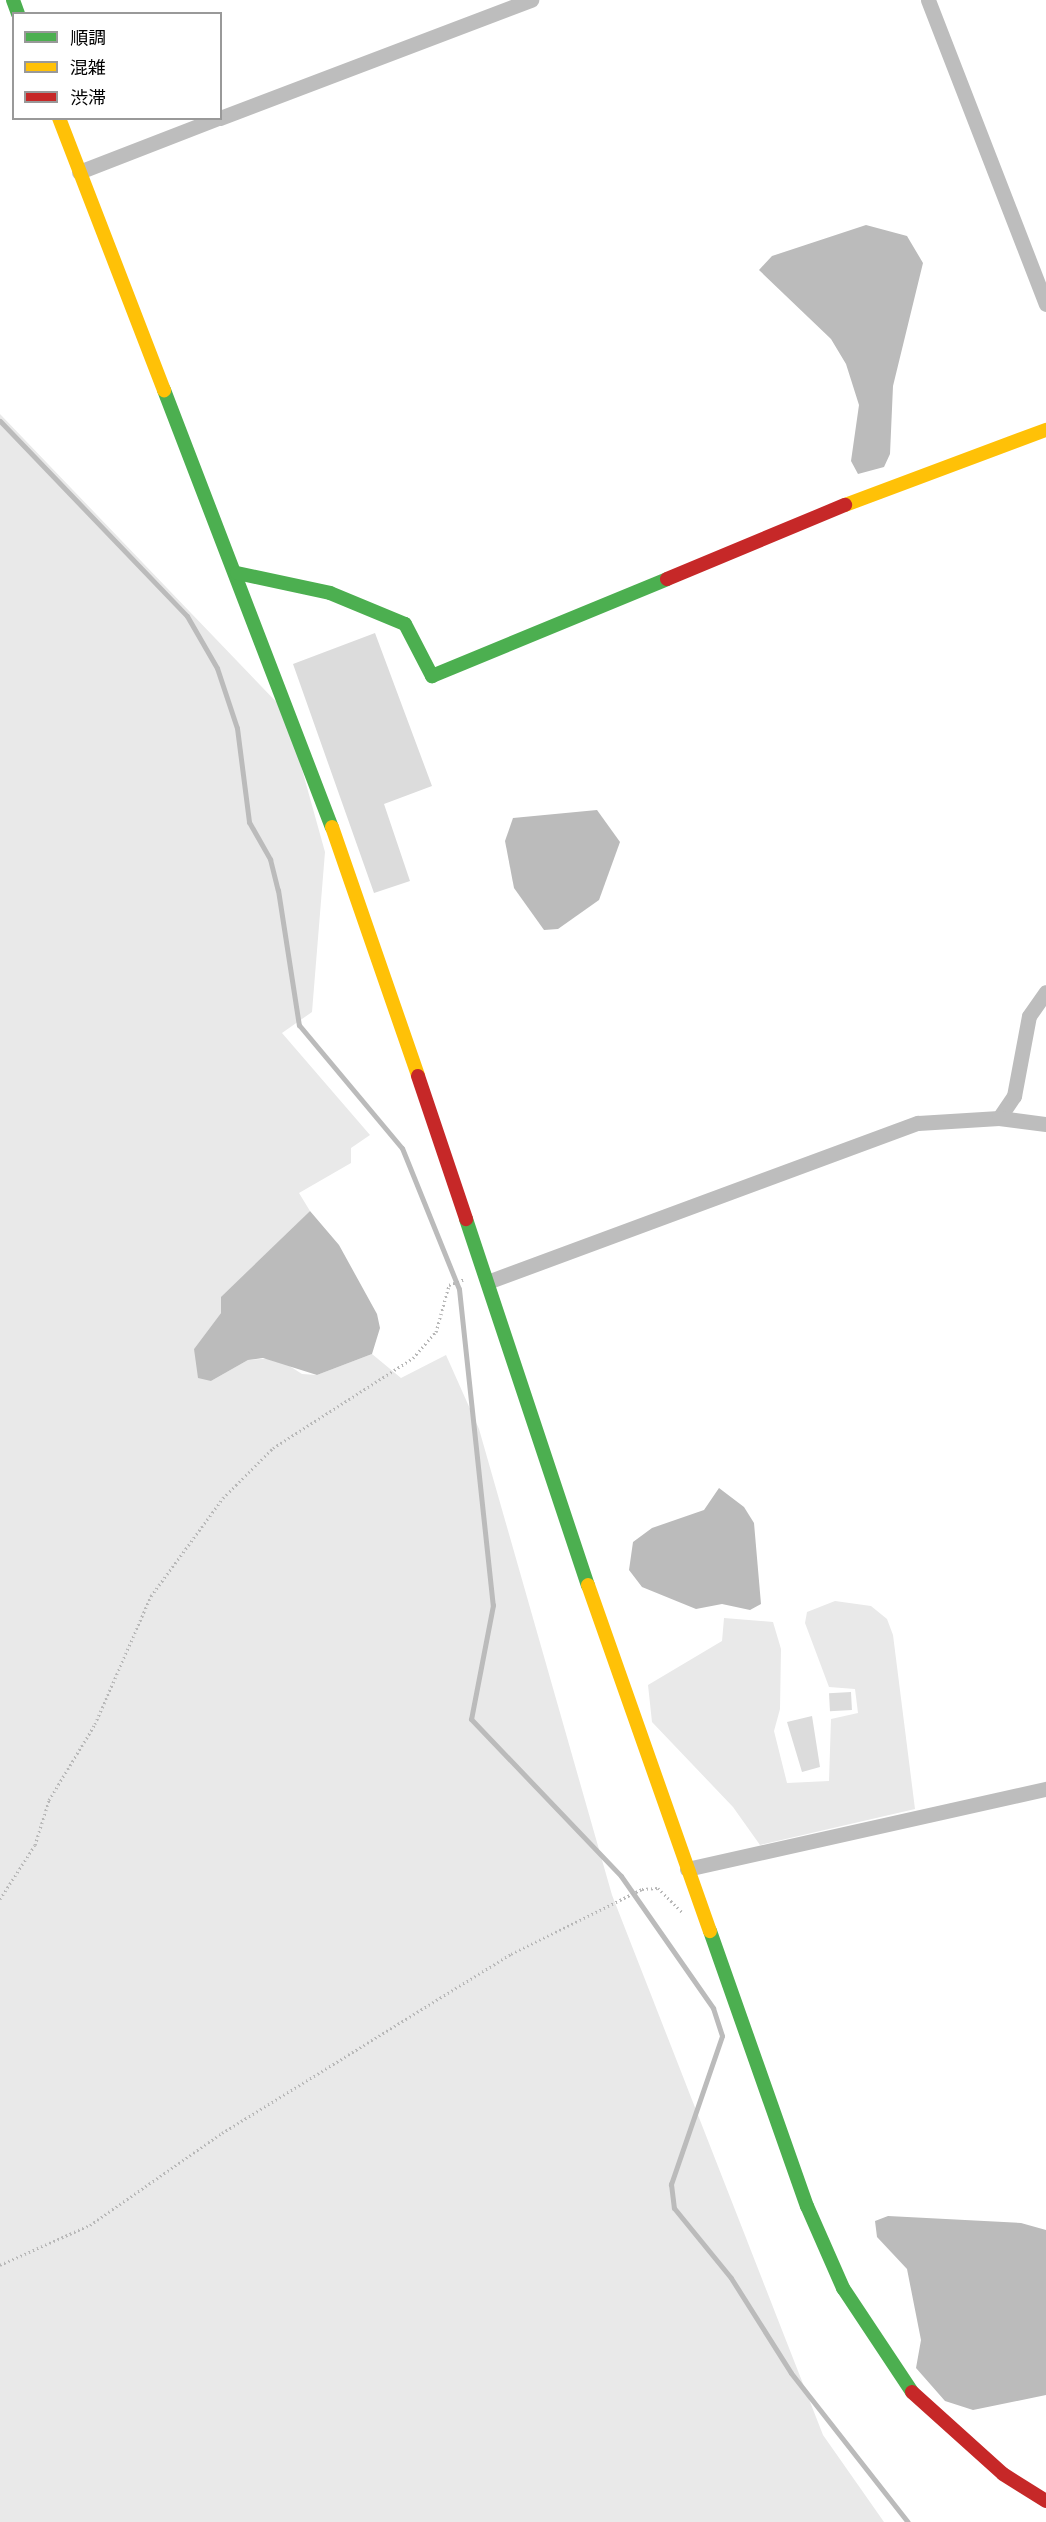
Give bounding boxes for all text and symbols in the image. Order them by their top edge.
legend [12,12,222,120]
text: 順調 [70,25,106,51]
text: 混雑 [70,55,106,81]
text: 渋滞 [70,85,106,111]

